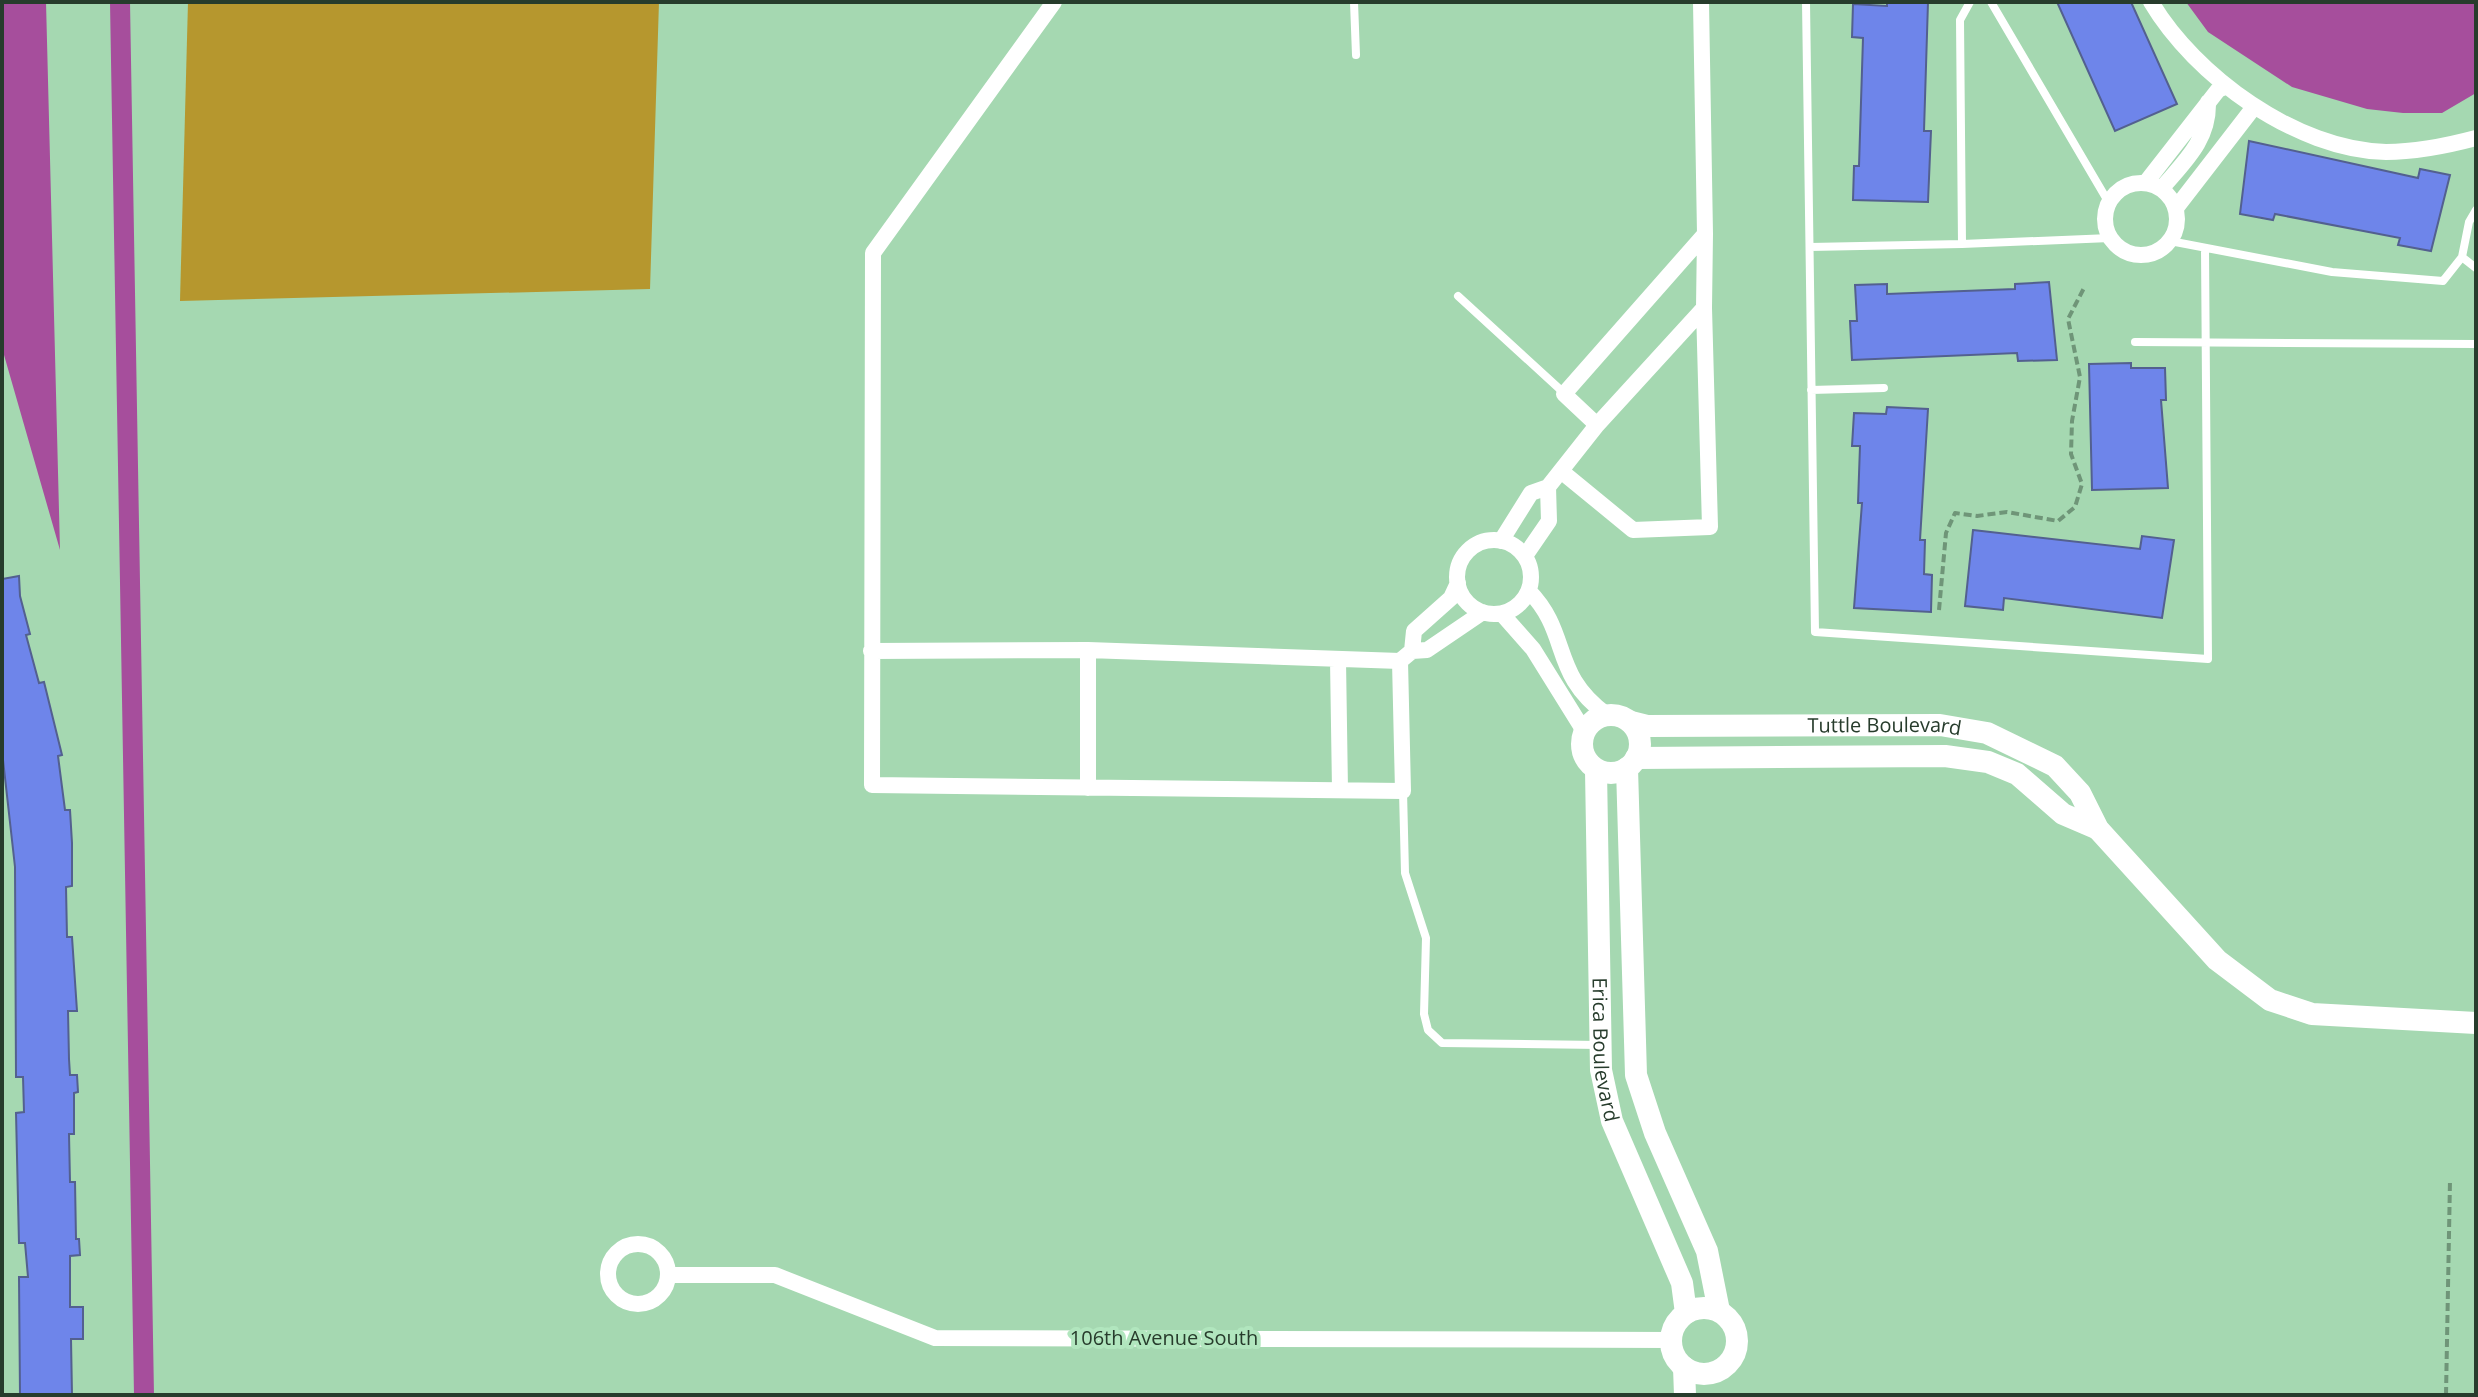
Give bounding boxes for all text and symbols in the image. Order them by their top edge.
street label: Tuttle Boulevard [1807,711,1964,741]
street label: Erica Boulevard [1586,977,1626,1124]
street label: 106th Avenue South [1070,1324,1258,1351]

